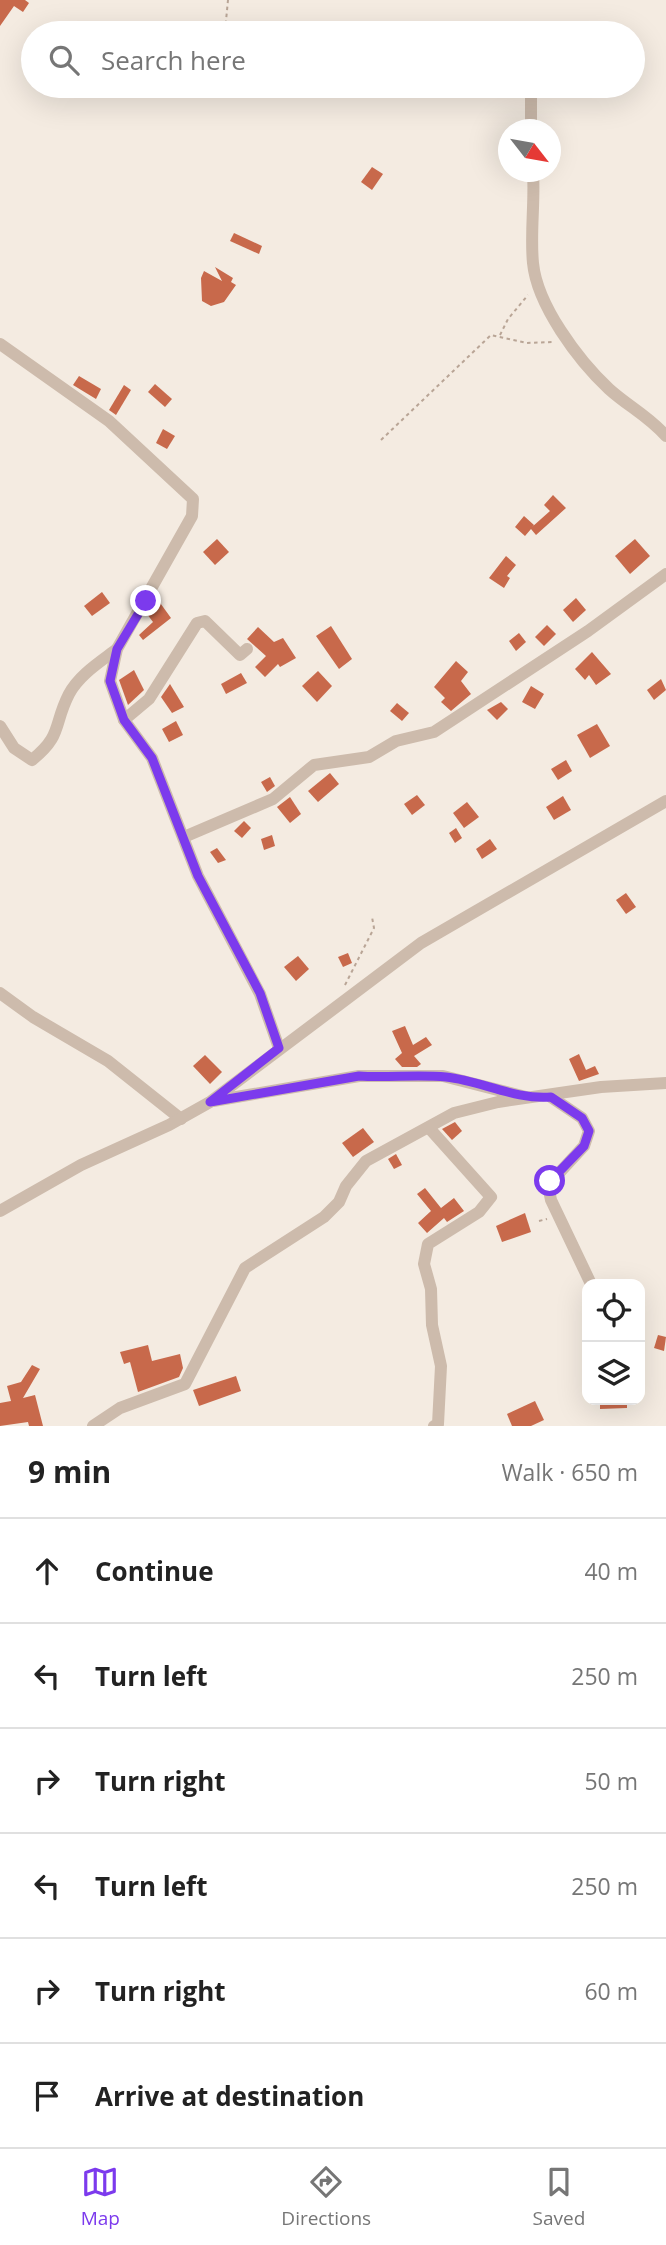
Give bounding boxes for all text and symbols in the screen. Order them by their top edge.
search box [21,21,645,98]
icon: search [45,41,83,79]
text: Search here [101,42,246,78]
north arrow [498,119,561,182]
route end [130,585,161,616]
route start [534,1165,565,1196]
map controls [582,1279,645,1405]
button: locate [582,1279,645,1342]
button: layers [582,1342,645,1405]
text: 9 min [28,1451,111,1492]
text: Walk · 650 m [501,1456,638,1488]
icon: ahead [28,1552,66,1590]
text: Continue [95,1553,214,1589]
text: 40 m [584,1555,638,1587]
icon: left [28,1657,66,1695]
text: Turn left [95,1658,207,1694]
text: 250 m [571,1660,638,1692]
icon: right [28,1762,66,1800]
text: Turn right [95,1763,226,1799]
text: 50 m [584,1765,638,1797]
icon: left [28,1867,66,1905]
text: Turn left [95,1868,207,1904]
text: 250 m [571,1870,638,1902]
icon: right [28,1972,66,2010]
text: Turn right [95,1973,226,2009]
text: 60 m [584,1975,638,2007]
icon: arrive [28,2077,66,2115]
text: Arrive at destination [95,2078,364,2114]
tab: Map [81,2163,120,2231]
tab: Directions [281,2163,371,2231]
tab: Saved [533,2163,585,2231]

